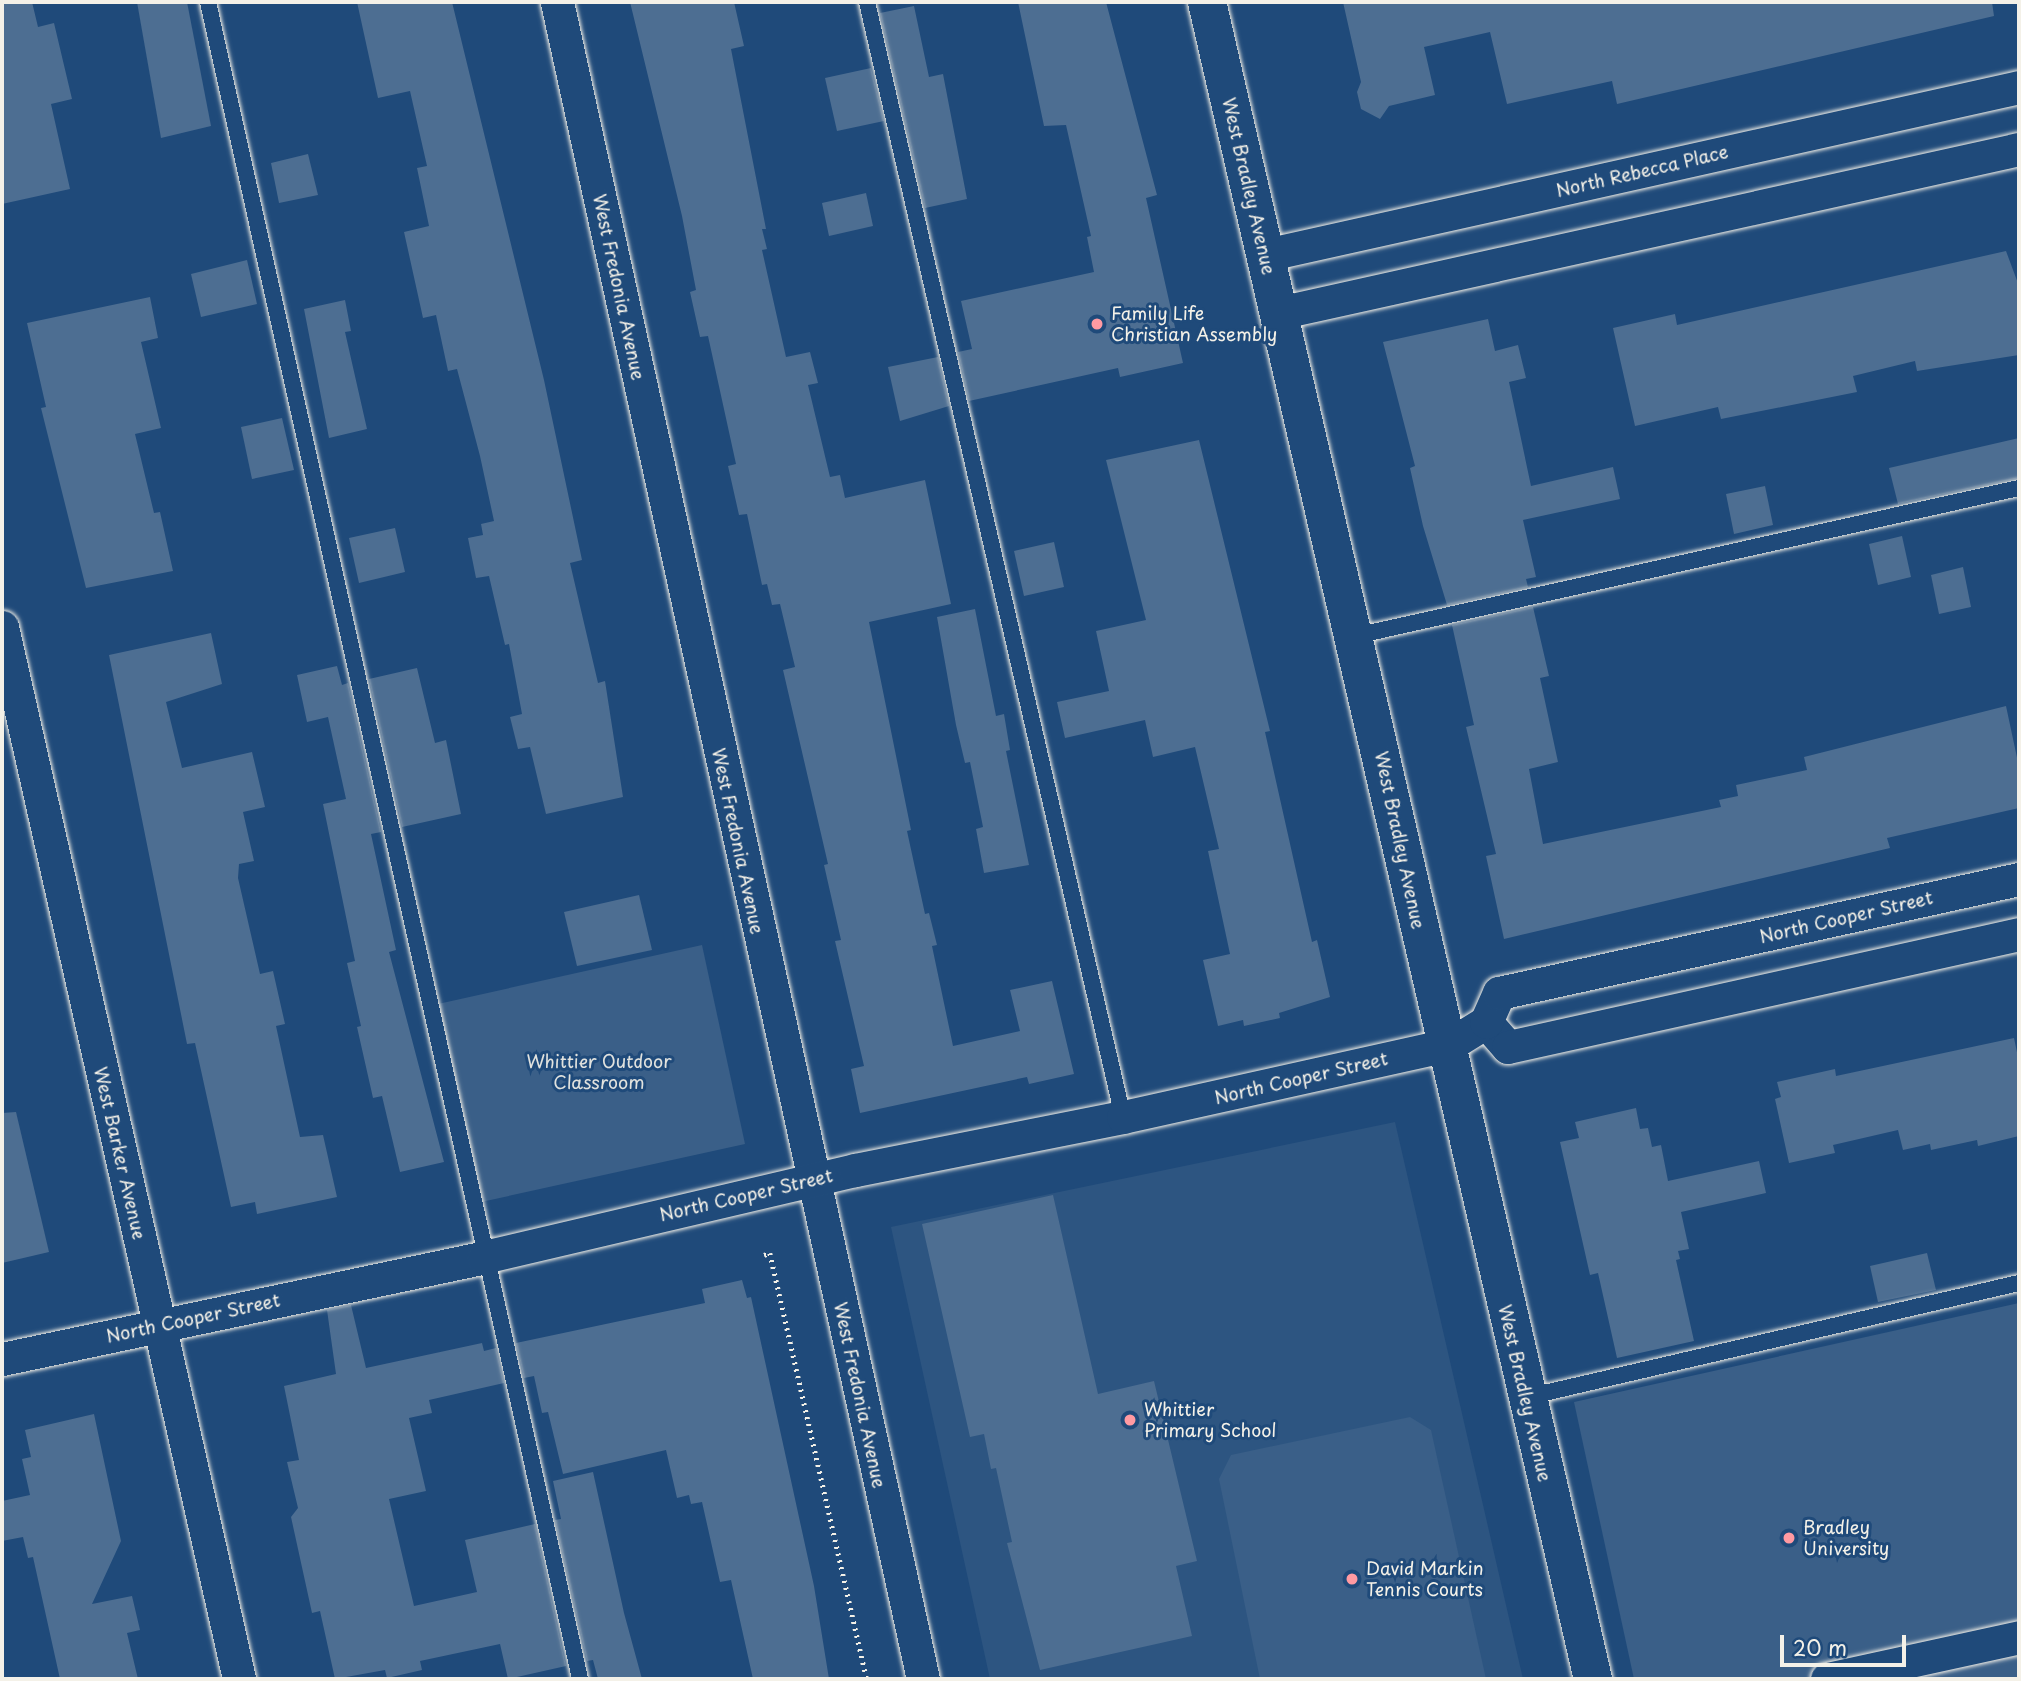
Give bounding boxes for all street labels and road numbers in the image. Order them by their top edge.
street label: West Bradley Avenue [1218,95,1280,277]
street label: North Rebecca Place [1552,140,1732,202]
street label: West Fredonia Avenue [589,192,649,382]
street label: West Fredonia Avenue [708,746,768,936]
street label: West Bradley Avenue [1370,748,1430,932]
street label: North Cooper Street [1757,887,1935,947]
street label: North Cooper Street [1212,1048,1390,1108]
street label: West Barker Avenue [90,1065,150,1241]
street label: North Cooper Street [657,1165,835,1225]
street label: North Cooper Street [104,1289,282,1347]
street label: West Fredonia Avenue [830,1300,890,1490]
street label: West Bradley Avenue [1494,1302,1556,1484]

